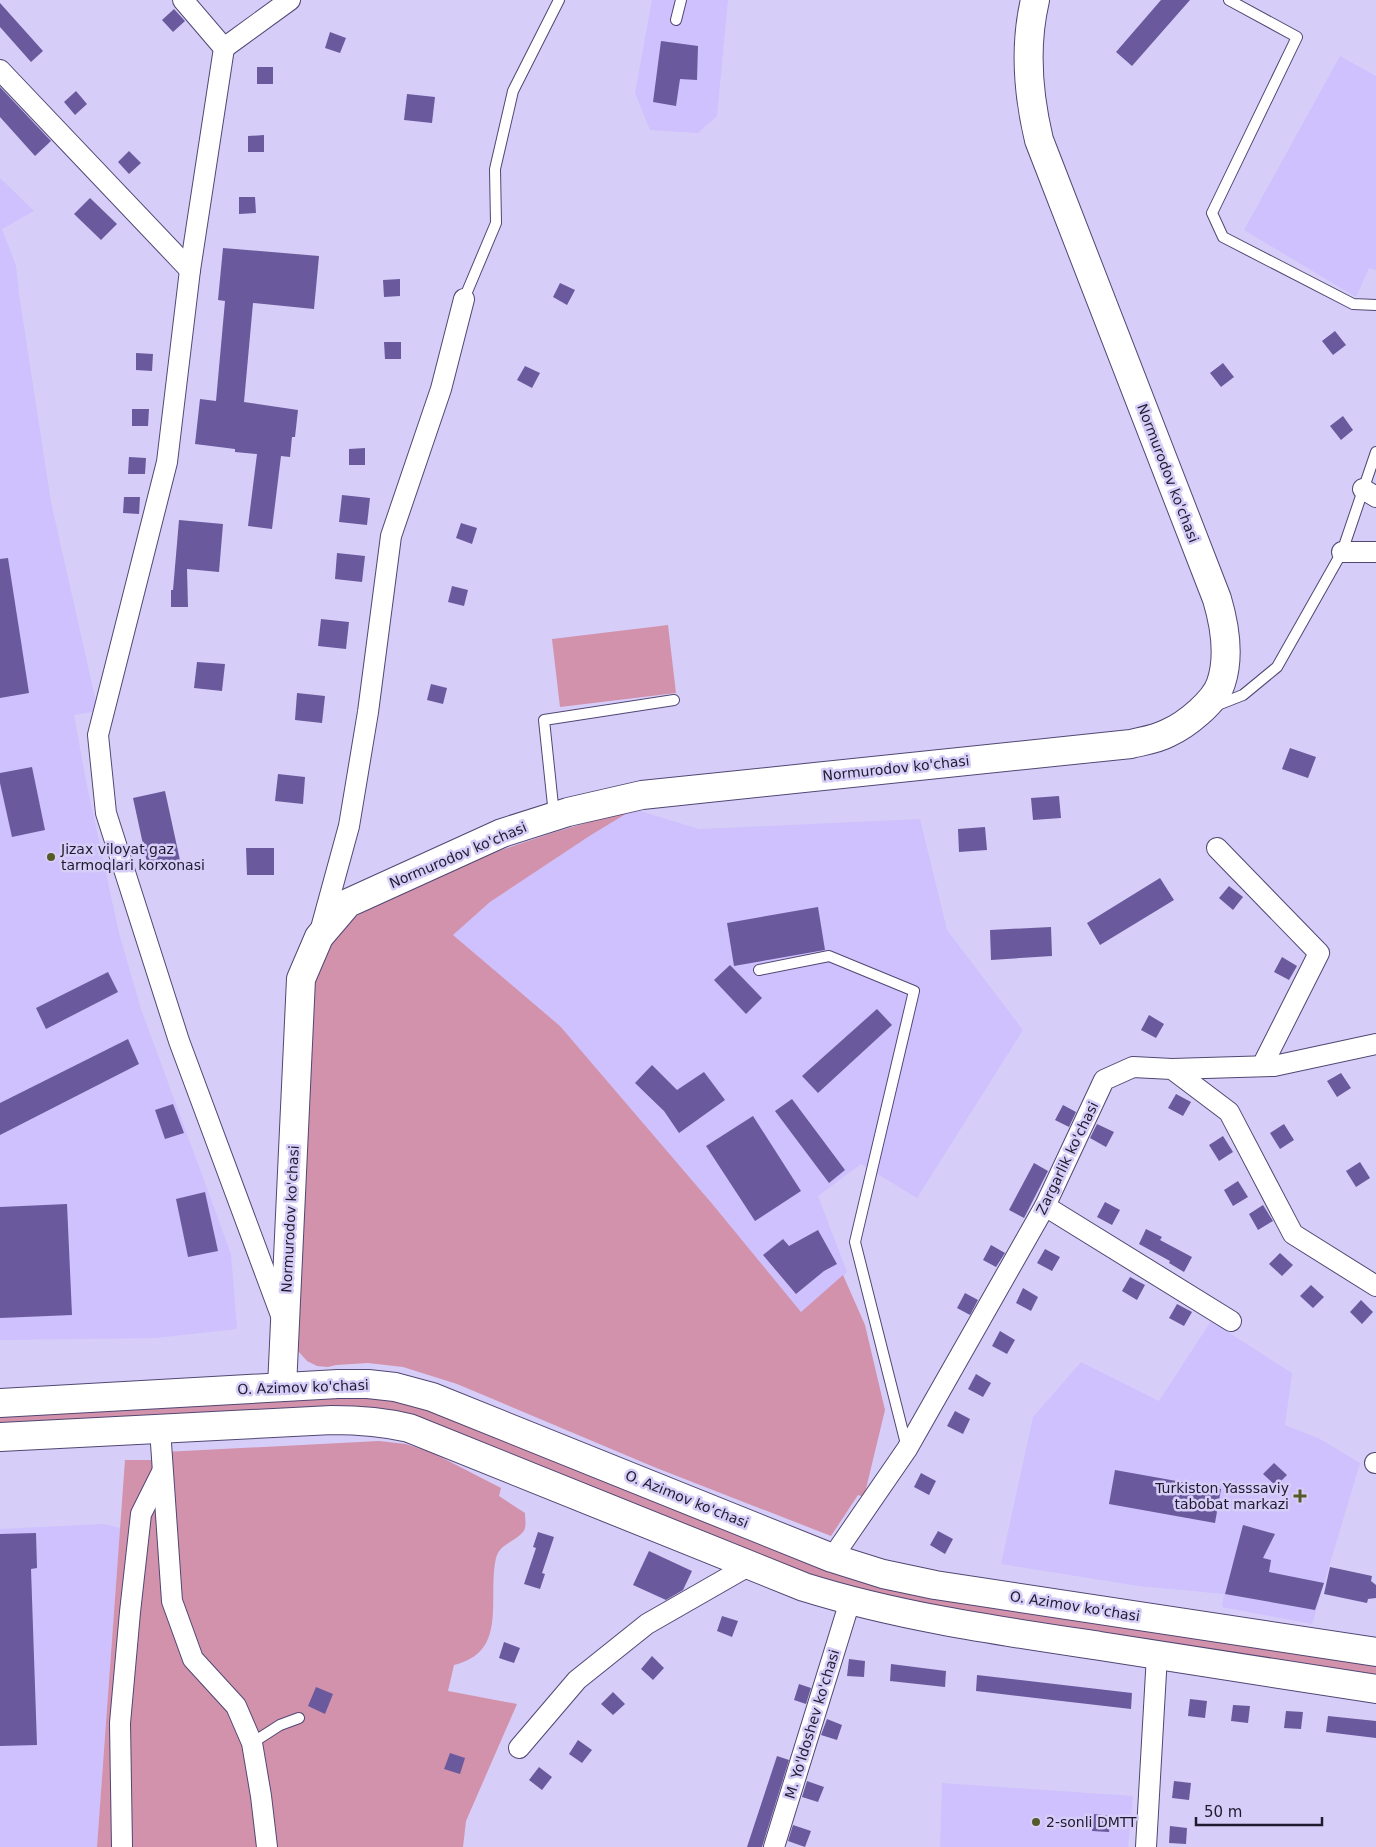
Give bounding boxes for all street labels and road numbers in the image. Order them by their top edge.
street label: Normurodov ko'chasi [1134,401,1202,545]
street label: Normurodov ko'chasi [822,752,970,784]
street label: Normurodov ko'chasi [387,819,529,891]
street label: Zargarlik ko'chasi [1033,1099,1101,1217]
street label: Normurodov ko'chasi [278,1145,302,1293]
street label: O. Azimov ko'chasi [237,1377,369,1397]
street label: O. Azimov ko'chasi [623,1467,751,1531]
street label: O. Azimov ko'chasi [1009,1588,1141,1624]
street label: M. Yo'ldoshev ko'chasi [782,1647,842,1801]

